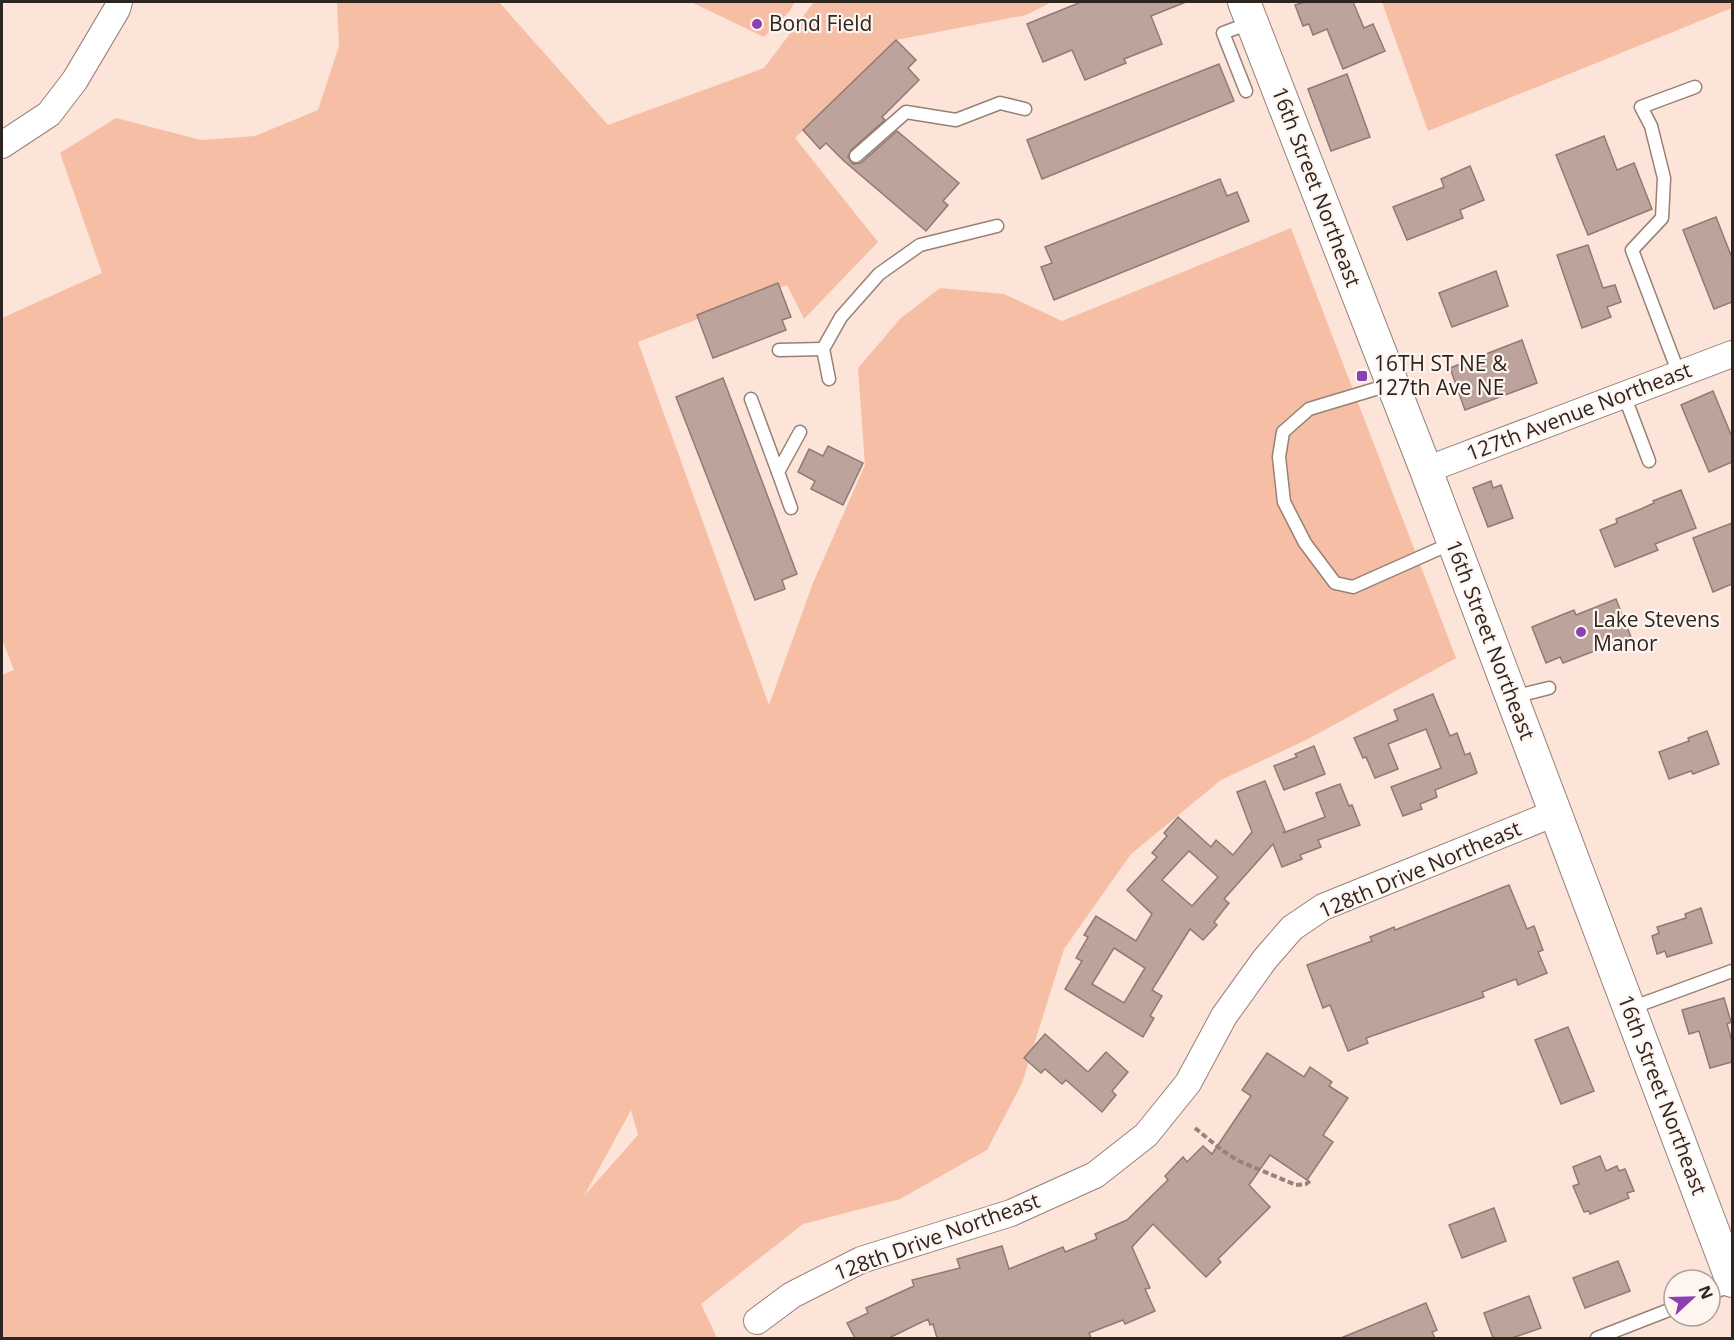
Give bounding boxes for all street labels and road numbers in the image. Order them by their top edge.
street label: 16th Street Northeast [1266,83,1368,291]
street label: 127th Avenue Northeast [1462,355,1695,467]
street label: 16th Street Northeast [1440,536,1542,744]
street label: 128th Drive Northeast [1314,814,1525,924]
street label: 16th Street Northeast [1612,991,1714,1199]
street label: 128th Drive Northeast [830,1186,1043,1286]

